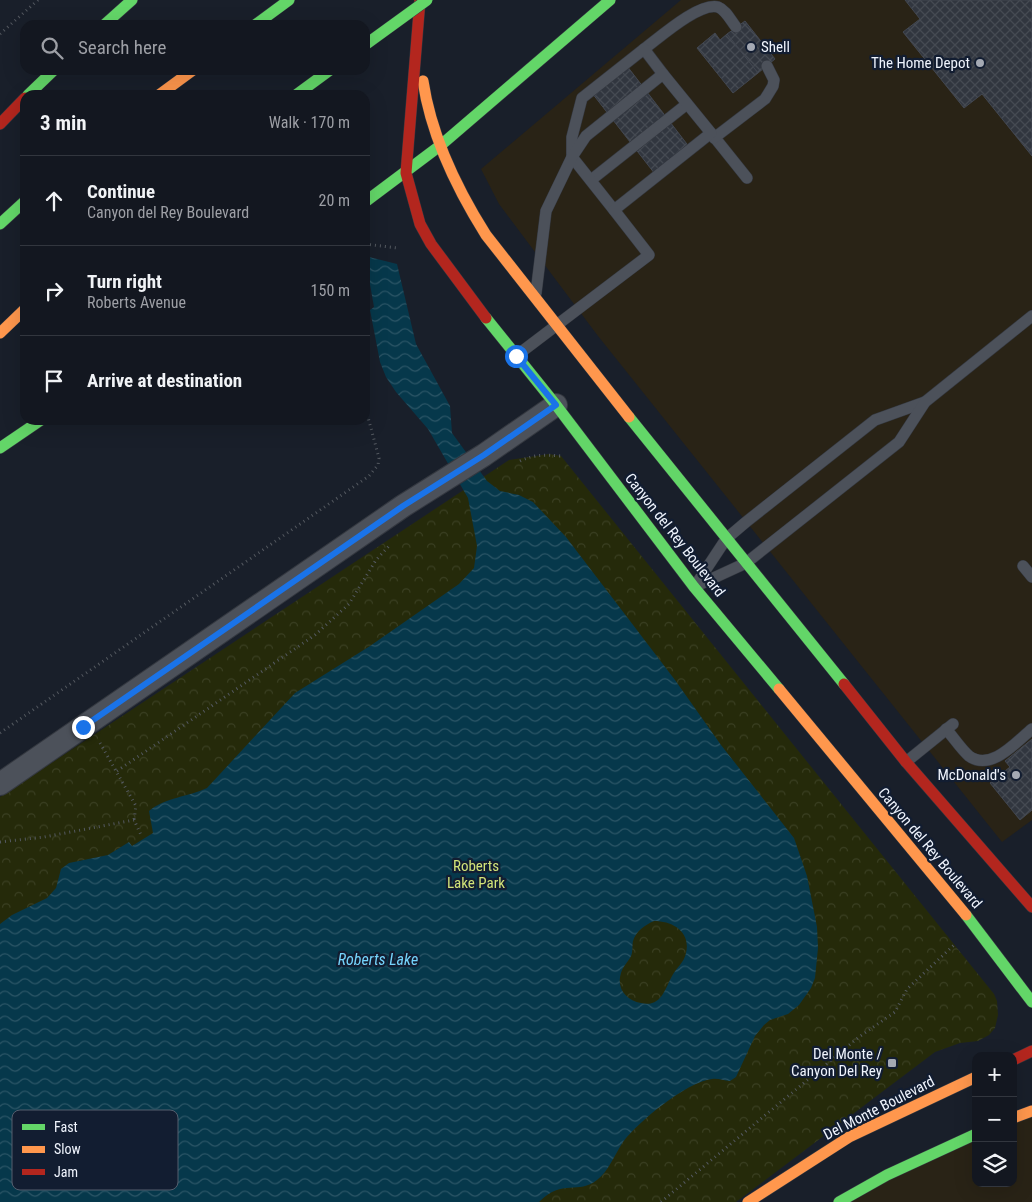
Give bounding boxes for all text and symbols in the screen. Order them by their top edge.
search box [20,20,370,75]
icon: search [38,34,66,62]
text: Search here [78,36,166,59]
place label: Shell [761,38,790,56]
marker: Shell [745,41,757,53]
place label: The Home Depot [871,54,970,72]
marker: The Home Depot [974,57,986,69]
text: 3 min [40,111,87,135]
text: Walk · 170 m [269,113,350,132]
text: Continue [87,180,155,203]
icon: ahead [40,187,68,215]
text: 20 m [318,191,350,210]
text: Canyon del Rey Boulevard [87,203,249,222]
text: Turn right [87,270,162,293]
icon: right [40,277,68,305]
text: 150 m [311,281,350,300]
text: Roberts Avenue [87,293,186,312]
route start [505,345,528,368]
icon: arrive [40,367,68,395]
text: Arrive at destination [87,369,242,392]
street label: Canyon del Rey Boulevard [621,470,729,600]
route end [72,716,95,739]
place label: McDonald's [937,766,1006,784]
marker: McDonald's [1010,769,1022,781]
street label: Canyon del Rey Boulevard [874,784,986,912]
park label: Roberts Lake Park [447,857,505,892]
water label: Roberts Lake [338,950,418,969]
place label: Del Monte / Canyon Del Rey [791,1045,882,1080]
map controls [972,1052,1017,1187]
button: + [972,1052,1017,1097]
marker: Del Monte / Canyon Del Rey [886,1057,898,1069]
street label: Del Monte Boulevard [820,1072,938,1144]
button: − [972,1097,1017,1142]
legend [12,1110,178,1190]
text: Fast [54,1119,78,1135]
text: Slow [54,1141,81,1157]
button: layers [972,1142,1017,1187]
text: Jam [54,1164,78,1180]

